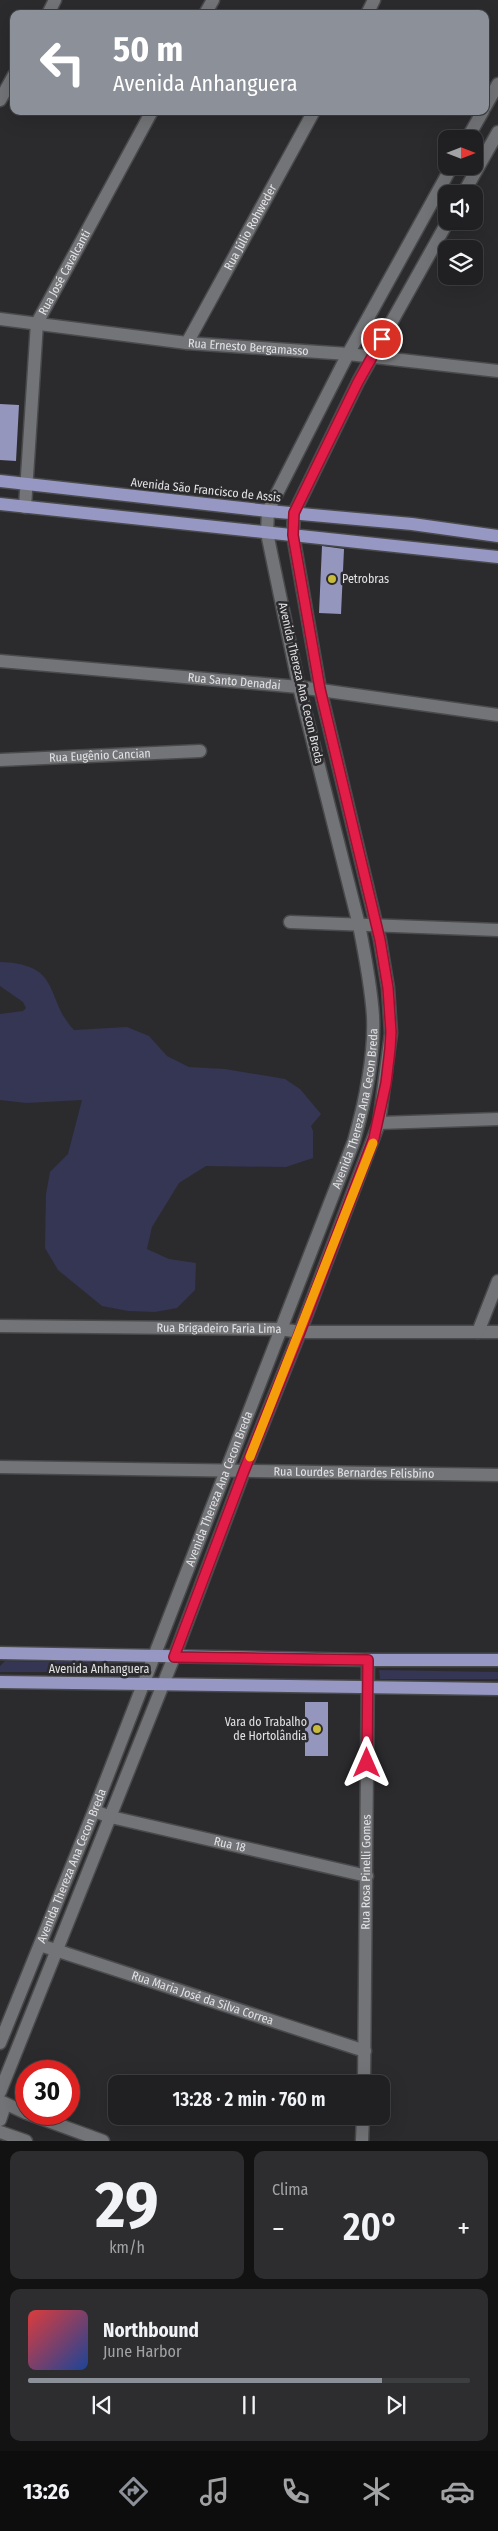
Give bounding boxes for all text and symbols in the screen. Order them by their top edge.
text: 50 m [113,28,183,70]
icon: left [30,30,95,95]
text: Avenida Anhanguera [113,70,297,97]
north arrow [438,130,482,175]
map controls [438,130,483,285]
street label: Rua Júlio Rohweder [221,181,280,273]
button: sound [438,185,483,230]
street label: Rua José Cavalcanti [36,227,93,317]
button: layers [438,240,483,285]
pin [361,318,403,360]
icon: arrive [368,325,396,353]
street label: Rua Ernesto Bergamasso [188,336,309,358]
street label: Avenida São Francisco de Assis [130,475,282,505]
place label: Petrobras [342,572,389,586]
marker: Petrobras [326,573,338,585]
street label: Avenida Thereza Ana Cecon Breda [276,601,326,765]
street label: Rua Santo Denadai [187,670,281,692]
street label: Rua Eugênio Cancian [49,746,151,765]
street label: Avenida Thereza Ana Cecon Breda [329,1028,380,1191]
street label: Rua Brigadeiro Faria Lima [156,1321,282,1336]
street label: Avenida Thereza Ana Cecon Breda [183,1409,256,1568]
street label: Rua Lourdes Bernardes Felisbino [274,1464,434,1481]
street label: Avenida Anhanguera [49,1662,149,1676]
place label: Vara do Trabalho de Hortolândia [225,1715,307,1743]
marker: Vara do Trabalho de Hortolândia [311,1723,323,1735]
position arrow [340,1736,392,1788]
street label: Avenida Thereza Ana Cecon Breda [34,1787,109,1945]
street label: Rua Rosa Pinelli Gomes [358,1814,374,1930]
street label: Rua 18 [213,1834,247,1855]
street label: Rua Maria José da Silva Correa [130,1968,275,2028]
speed limit sign: 30 [15,2060,80,2125]
text: 13:28 · 2 min · 760 m [172,2088,326,2111]
text: 29 [95,2166,159,2244]
text: Clima [272,2180,308,2199]
text: 20° [343,2204,399,2250]
text: − [272,2212,285,2245]
text: + [457,2212,470,2245]
text: km/h [109,2238,145,2257]
text: Northbound [103,2319,199,2342]
text: June Harbor [103,2342,181,2361]
icon: previous [88,2391,116,2419]
icon: pause [235,2391,263,2419]
icon: next [382,2391,410,2419]
icon: directions [116,2474,151,2509]
icon: music [197,2474,232,2509]
icon: phone [278,2474,313,2509]
icon: climate [359,2474,394,2509]
icon: car [440,2474,475,2509]
text: 13:26 [23,2478,69,2505]

